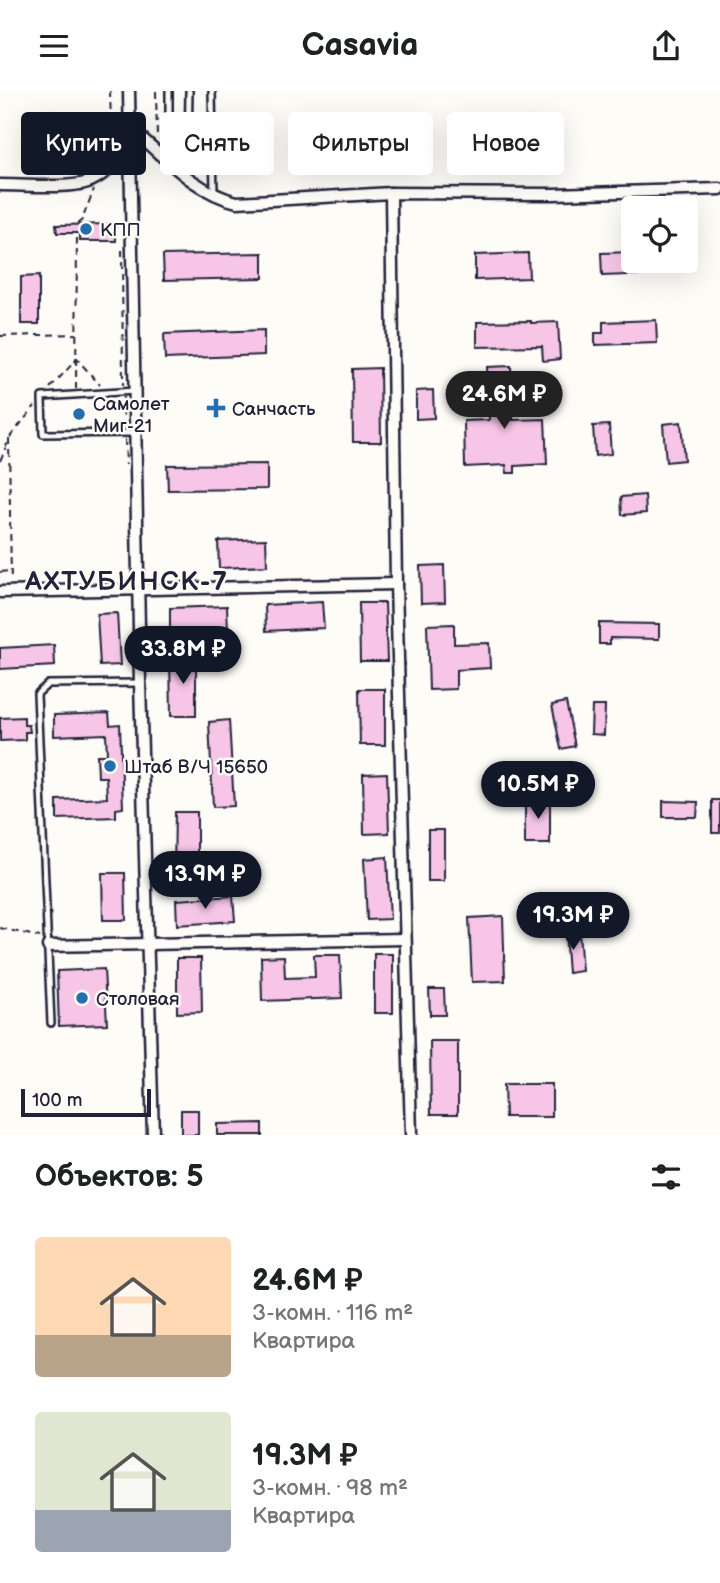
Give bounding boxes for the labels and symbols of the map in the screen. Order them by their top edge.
place label: КПП [100,219,141,242]
marker: КПП [78,221,94,237]
pin: 24.6M ₽ [439,371,569,431]
place label: Самолет Миг-21 [93,393,170,438]
marker: Санчасть [206,398,226,418]
place label: Санчасть [232,398,316,421]
marker: Самолет Миг-21 [71,406,87,422]
district label: АХТУБИНСК-7 [24,567,229,598]
pin: 33.8M ₽ [118,627,248,686]
place label: Штаб В/Ч 15650 [124,756,268,779]
marker: Штаб В/Ч 15650 [102,758,118,774]
pin: 10.5M ₽ [473,761,603,821]
pin: 13.9M ₽ [140,851,270,911]
pin: 19.3M ₽ [508,893,638,952]
place label: Столовая [96,988,179,1011]
marker: Столовая [74,990,90,1006]
scale bar [21,1086,150,1118]

